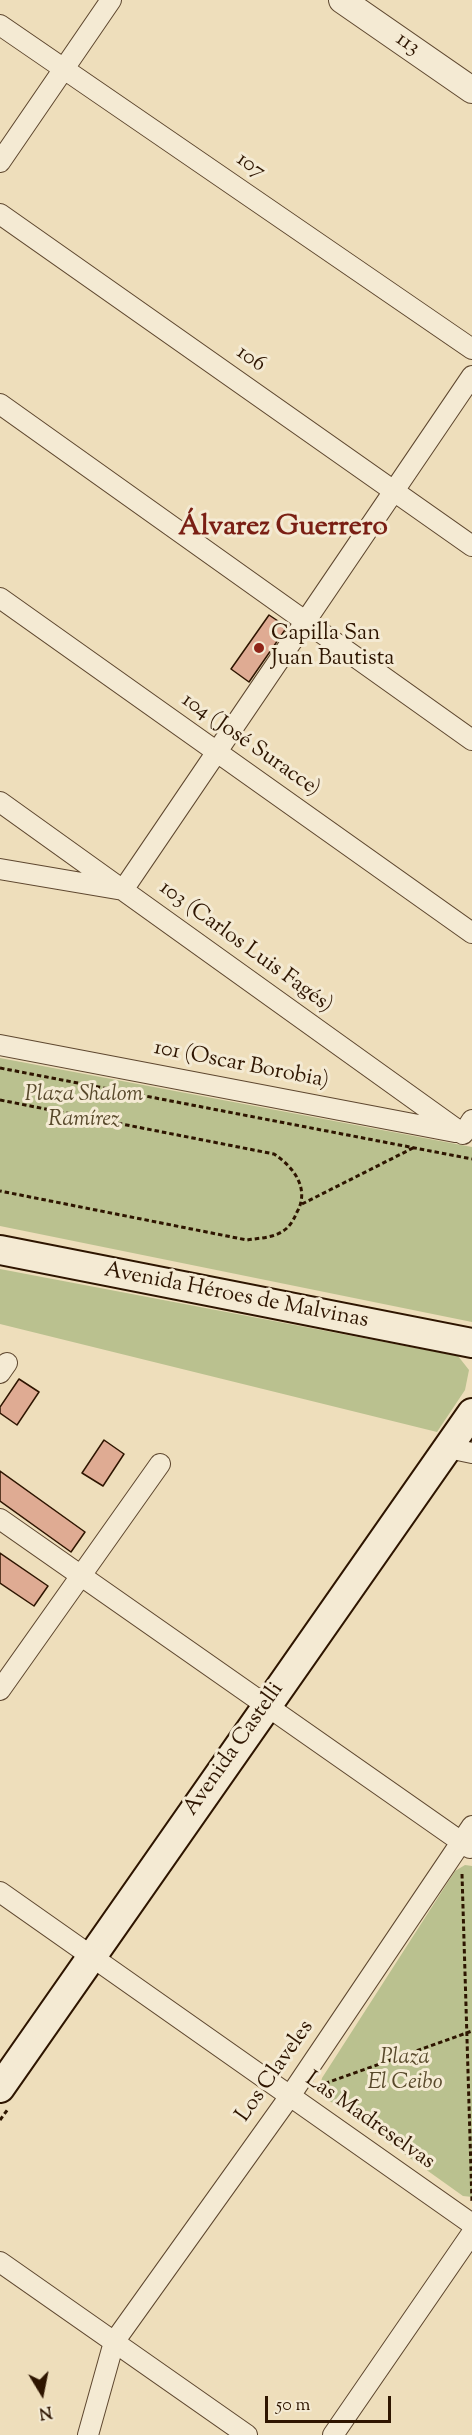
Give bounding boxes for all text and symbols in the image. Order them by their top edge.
street label: 113 [390,27,424,63]
street label: 107 [230,148,270,186]
street label: 106 [230,341,270,379]
district label: Álvarez Guerrero [178,512,388,546]
place label: Capilla San Juan Bautista [271,622,394,674]
marker: Capilla San Juan Bautista [252,641,266,655]
street label: 104 (José Suracce) [176,688,324,804]
street label: 103 (Carlos Luis Fagés) [153,876,337,1020]
street label: 101 (Oscar Borobia) [151,1036,331,1096]
park label: Plaza Shalom Ramírez [25,1083,143,1134]
street label: Avenida Héroes de Malvinas [102,1258,370,1336]
street label: Avenida Castelli [179,1678,291,1822]
street label: Los Claveles [231,2016,321,2128]
park label: Plaza El Ceibo [367,2046,443,2098]
street label: Las Madreselvas [299,2067,439,2177]
north arrow [12,2363,72,2423]
scale bar [268,2384,394,2422]
text: 50 m [276,2393,310,2419]
text: N [37,2399,54,2424]

